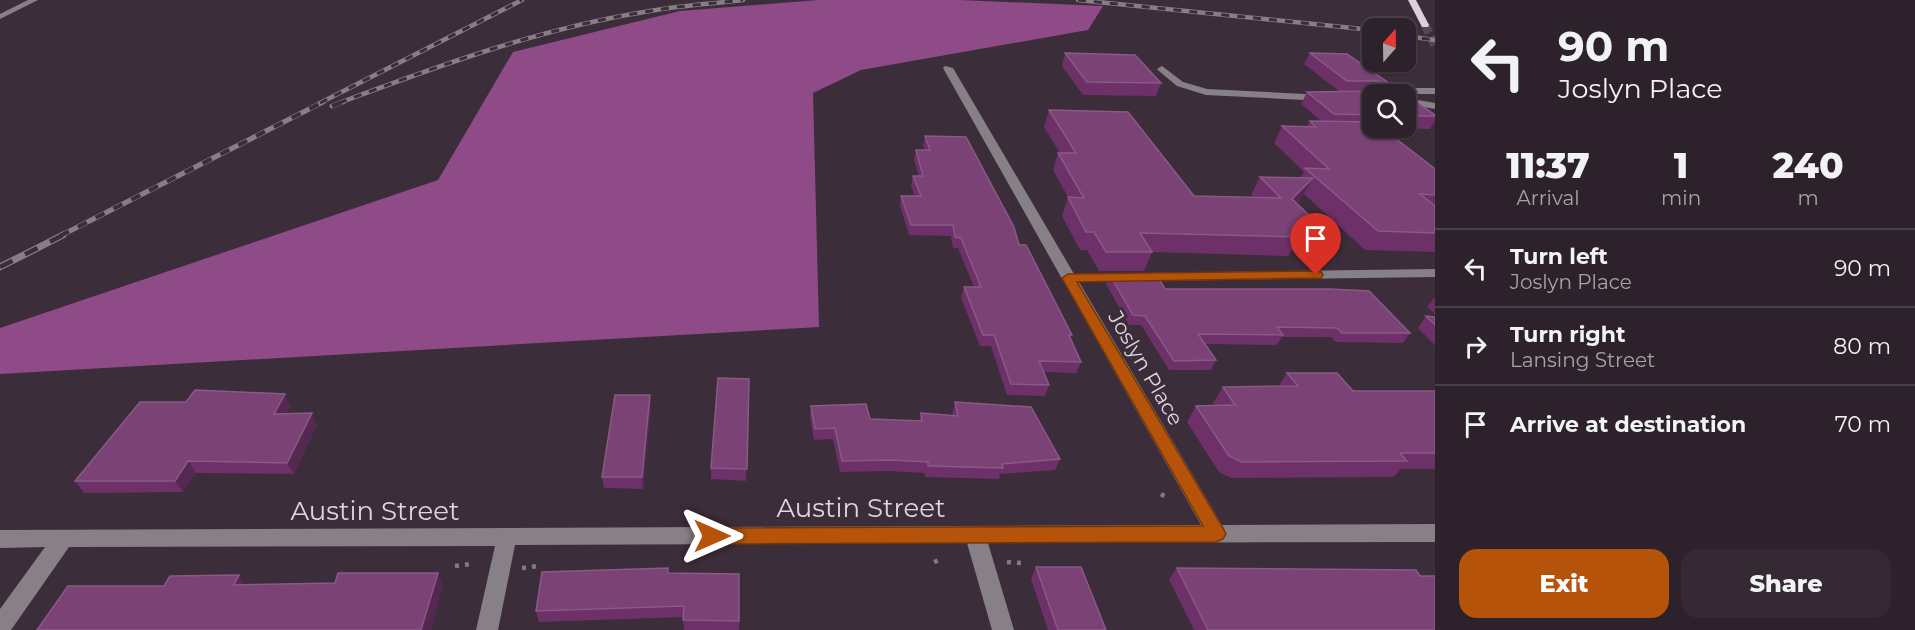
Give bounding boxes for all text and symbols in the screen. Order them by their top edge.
north arrow [1362,18,1416,72]
map controls [1362,18,1416,138]
text: 90 m [1558,20,1669,72]
icon: left [1459,24,1537,102]
text: Joslyn Place [1558,72,1723,105]
button: search [1362,84,1416,138]
text: 11:37 [1506,143,1590,187]
text: 1 [1674,143,1688,187]
text: 240 [1772,143,1844,187]
text: Arrival [1517,186,1580,210]
text: min [1661,186,1701,210]
text: m [1797,186,1819,210]
pin [1290,213,1341,275]
icon: arrive [1299,222,1332,255]
text: Turn left [1510,243,1608,270]
icon: left [1459,252,1492,285]
text: 90 m [1834,255,1891,282]
text: Joslyn Place [1510,270,1632,294]
street label: Joslyn Place [1103,305,1189,430]
text: Turn right [1510,321,1625,348]
icon: right [1459,330,1492,363]
text: 80 m [1833,333,1891,360]
text: Lansing Street [1510,348,1655,372]
icon: arrive [1459,408,1492,441]
text: Arrive at destination [1510,411,1746,438]
text: 70 m [1835,411,1891,438]
street label: Austin Street [776,492,946,524]
street label: Austin Street [290,495,460,527]
position arrow [680,504,744,568]
button: Exit [1459,549,1669,618]
button: Share [1681,549,1891,618]

